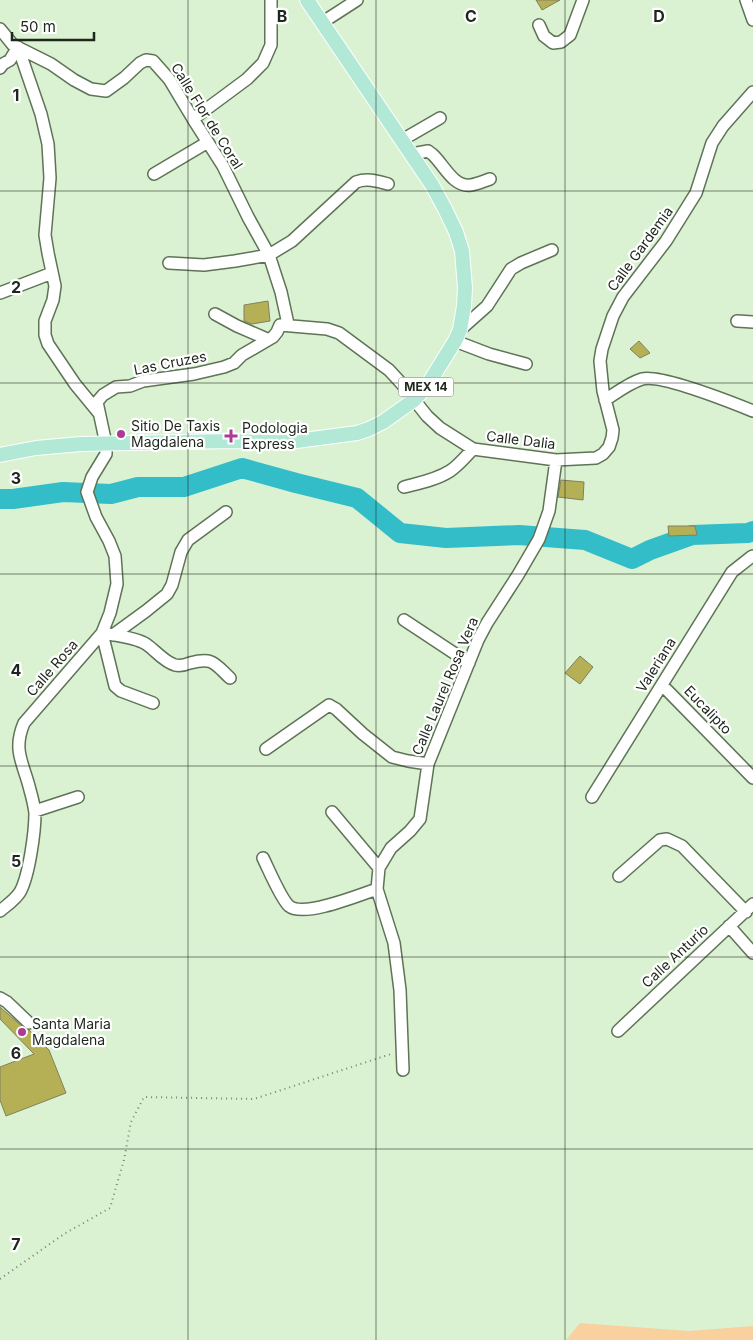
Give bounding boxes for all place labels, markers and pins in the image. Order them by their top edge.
place label: Sitio De Taxis Magdalena [131,417,220,450]
place label: Podologia Express [242,419,308,452]
marker: Sitio De Taxis Magdalena [115,428,127,440]
marker: Podologia Express [224,429,238,443]
place label: Santa Maria Magdalena [32,1015,111,1048]
marker: Santa Maria Magdalena [16,1026,28,1038]

